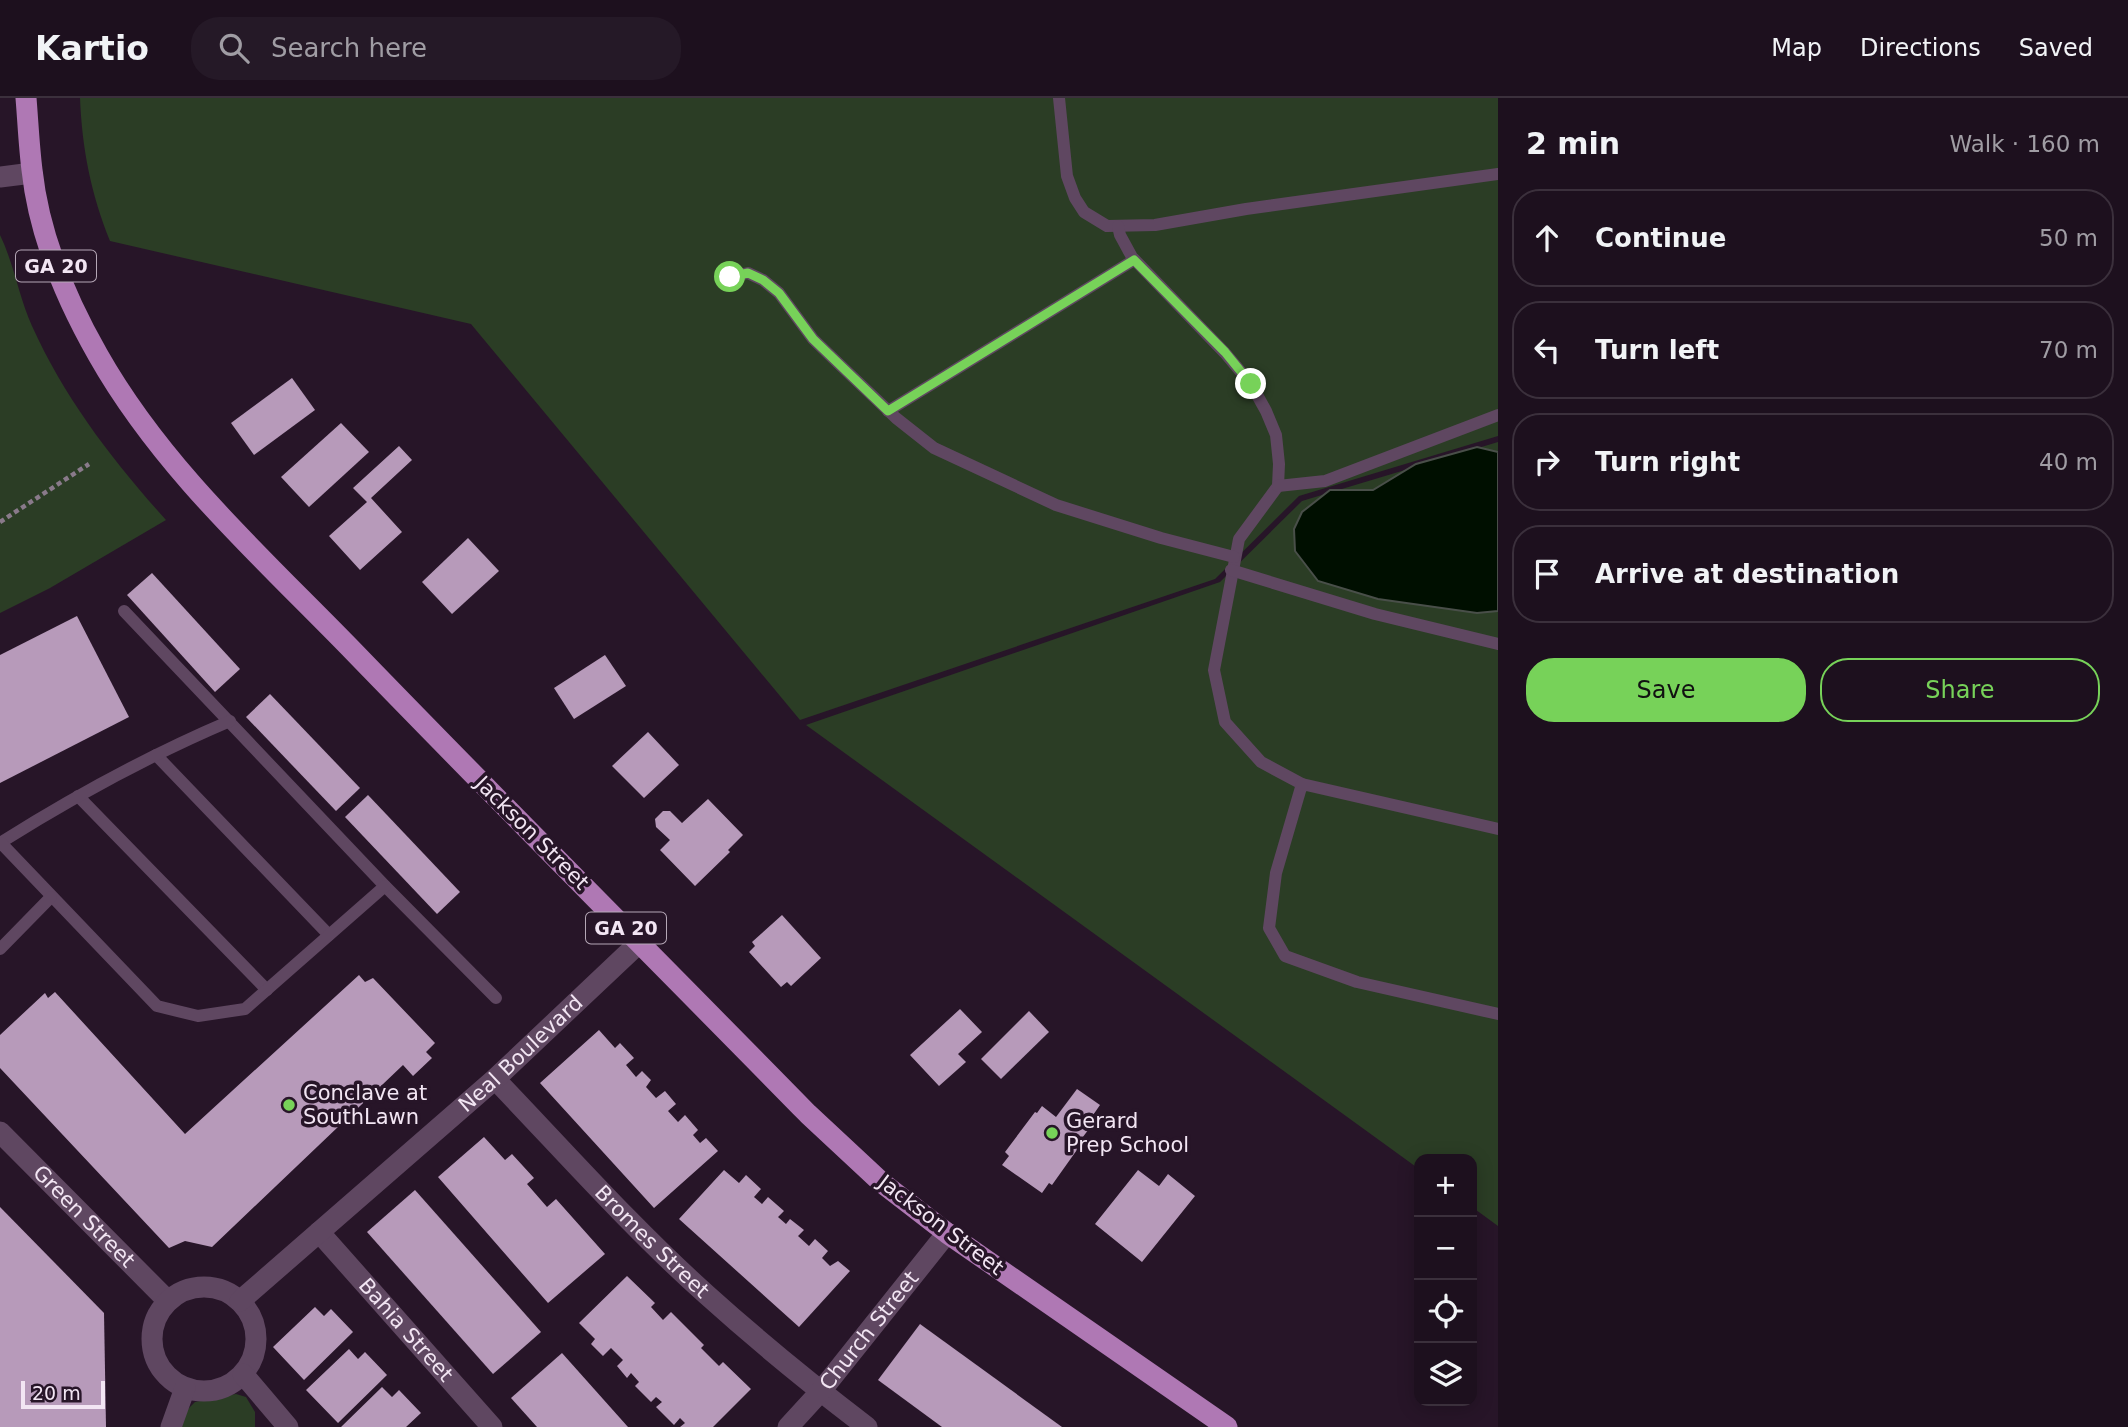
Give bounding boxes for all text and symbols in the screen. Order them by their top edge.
search box [191,17,681,80]
text: Kartio [35,29,149,68]
icon: search [215,29,253,67]
text: Search here [271,33,427,63]
text: Map [1771,34,1822,62]
text: Directions [1860,34,1981,62]
text: Saved [2019,34,2093,62]
text: 2 min [1526,126,1620,161]
text: Walk · 160 m [1949,131,2100,157]
icon: ahead [1528,219,1566,257]
text: Continue [1595,223,1726,253]
text: 50 m [2039,225,2098,251]
road number: GA 20 [16,250,96,282]
route start [714,261,745,292]
icon: left [1528,331,1566,369]
text: Turn left [1595,335,1719,365]
text: 70 m [2039,337,2098,363]
route end [1235,368,1266,399]
icon: right [1528,443,1566,481]
text: Turn right [1595,447,1740,477]
text: 40 m [2039,449,2098,475]
icon: arrive [1528,555,1566,593]
text: Arrive at destination [1595,559,1899,589]
button: Save [1526,658,1806,722]
button: Share [1820,658,2100,722]
street label: Jackson Street [469,770,594,895]
road number: GA 20 [586,912,666,944]
street label: Neal Boulevard [454,991,588,1117]
place label: Conclave at SouthLawn [303,1081,427,1129]
marker: Conclave at SouthLawn [281,1097,297,1113]
place label: Gerard Prep School [1066,1109,1189,1157]
marker: Gerard Prep School [1044,1125,1060,1141]
map controls [1414,1154,1477,1406]
button: + [1414,1154,1477,1217]
street label: Green Street [28,1160,140,1272]
street label: Jackson Street [872,1169,1008,1280]
street label: Bromes Street [590,1180,714,1303]
button: − [1414,1217,1477,1280]
street label: Church Street [815,1267,924,1395]
street label: Bahia Street [354,1273,458,1387]
button: locate [1414,1280,1477,1343]
button: layers [1414,1343,1477,1406]
scale bar [21,1378,105,1410]
text: 20 m [32,1382,81,1404]

